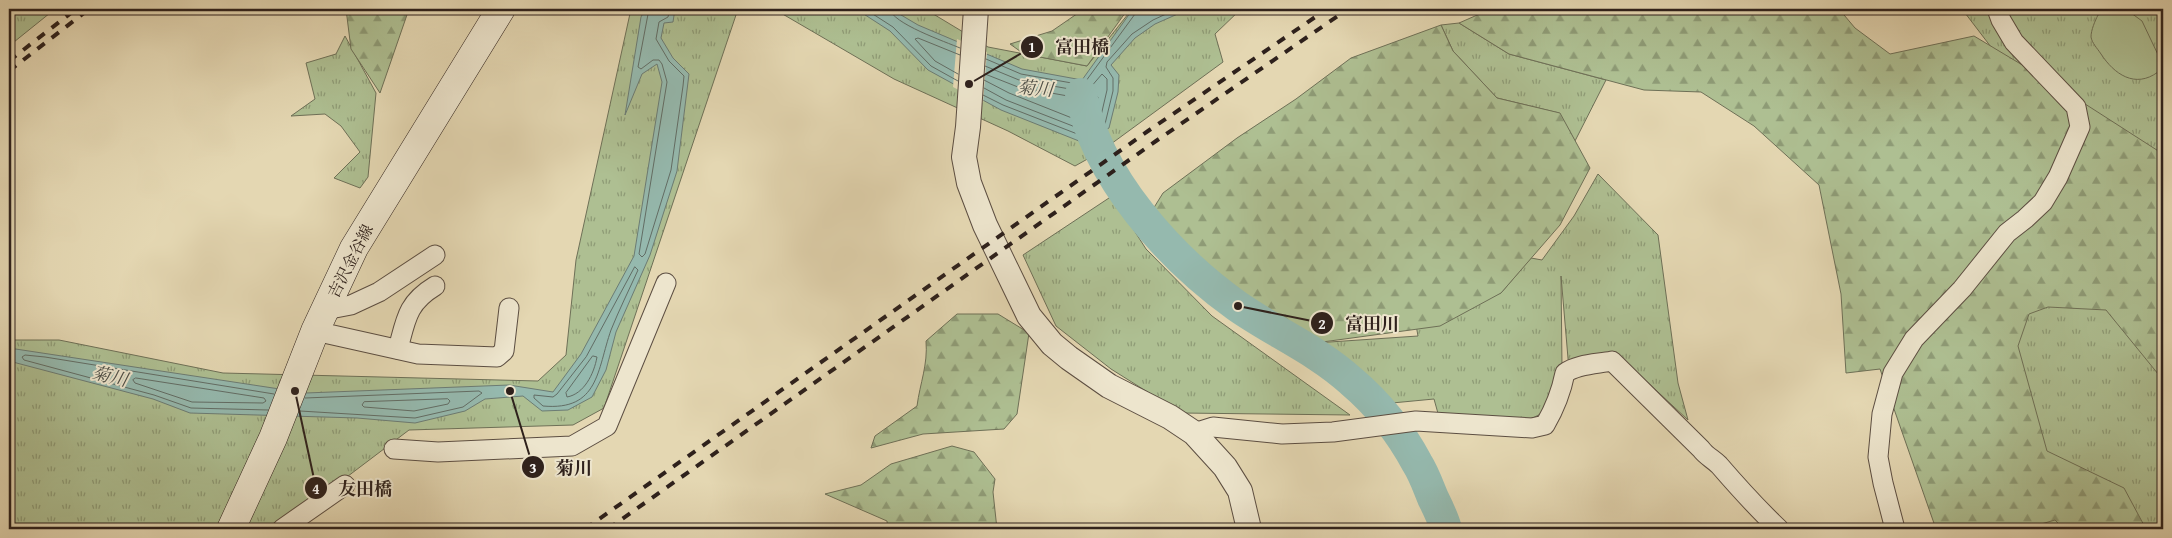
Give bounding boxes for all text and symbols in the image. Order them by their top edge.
callout: 富田橋 [1020,30,1119,63]
text: 富田橋 [1055,33,1109,60]
text: 1 [1028,36,1036,57]
water label: 菊川 [1016,73,1056,103]
street label: 吉沢金谷線 [321,220,379,302]
callout: 富田川 [1310,307,1409,340]
text: 富田川 [1345,310,1399,337]
text: 2 [1318,313,1326,334]
water label: 菊川 [89,359,133,394]
callout: 菊川 [521,451,602,484]
text: 菊川 [556,454,592,481]
text: 3 [529,457,537,478]
callout: 友田橋 [303,472,402,505]
text: 友田橋 [338,475,392,502]
text: 4 [312,478,320,499]

